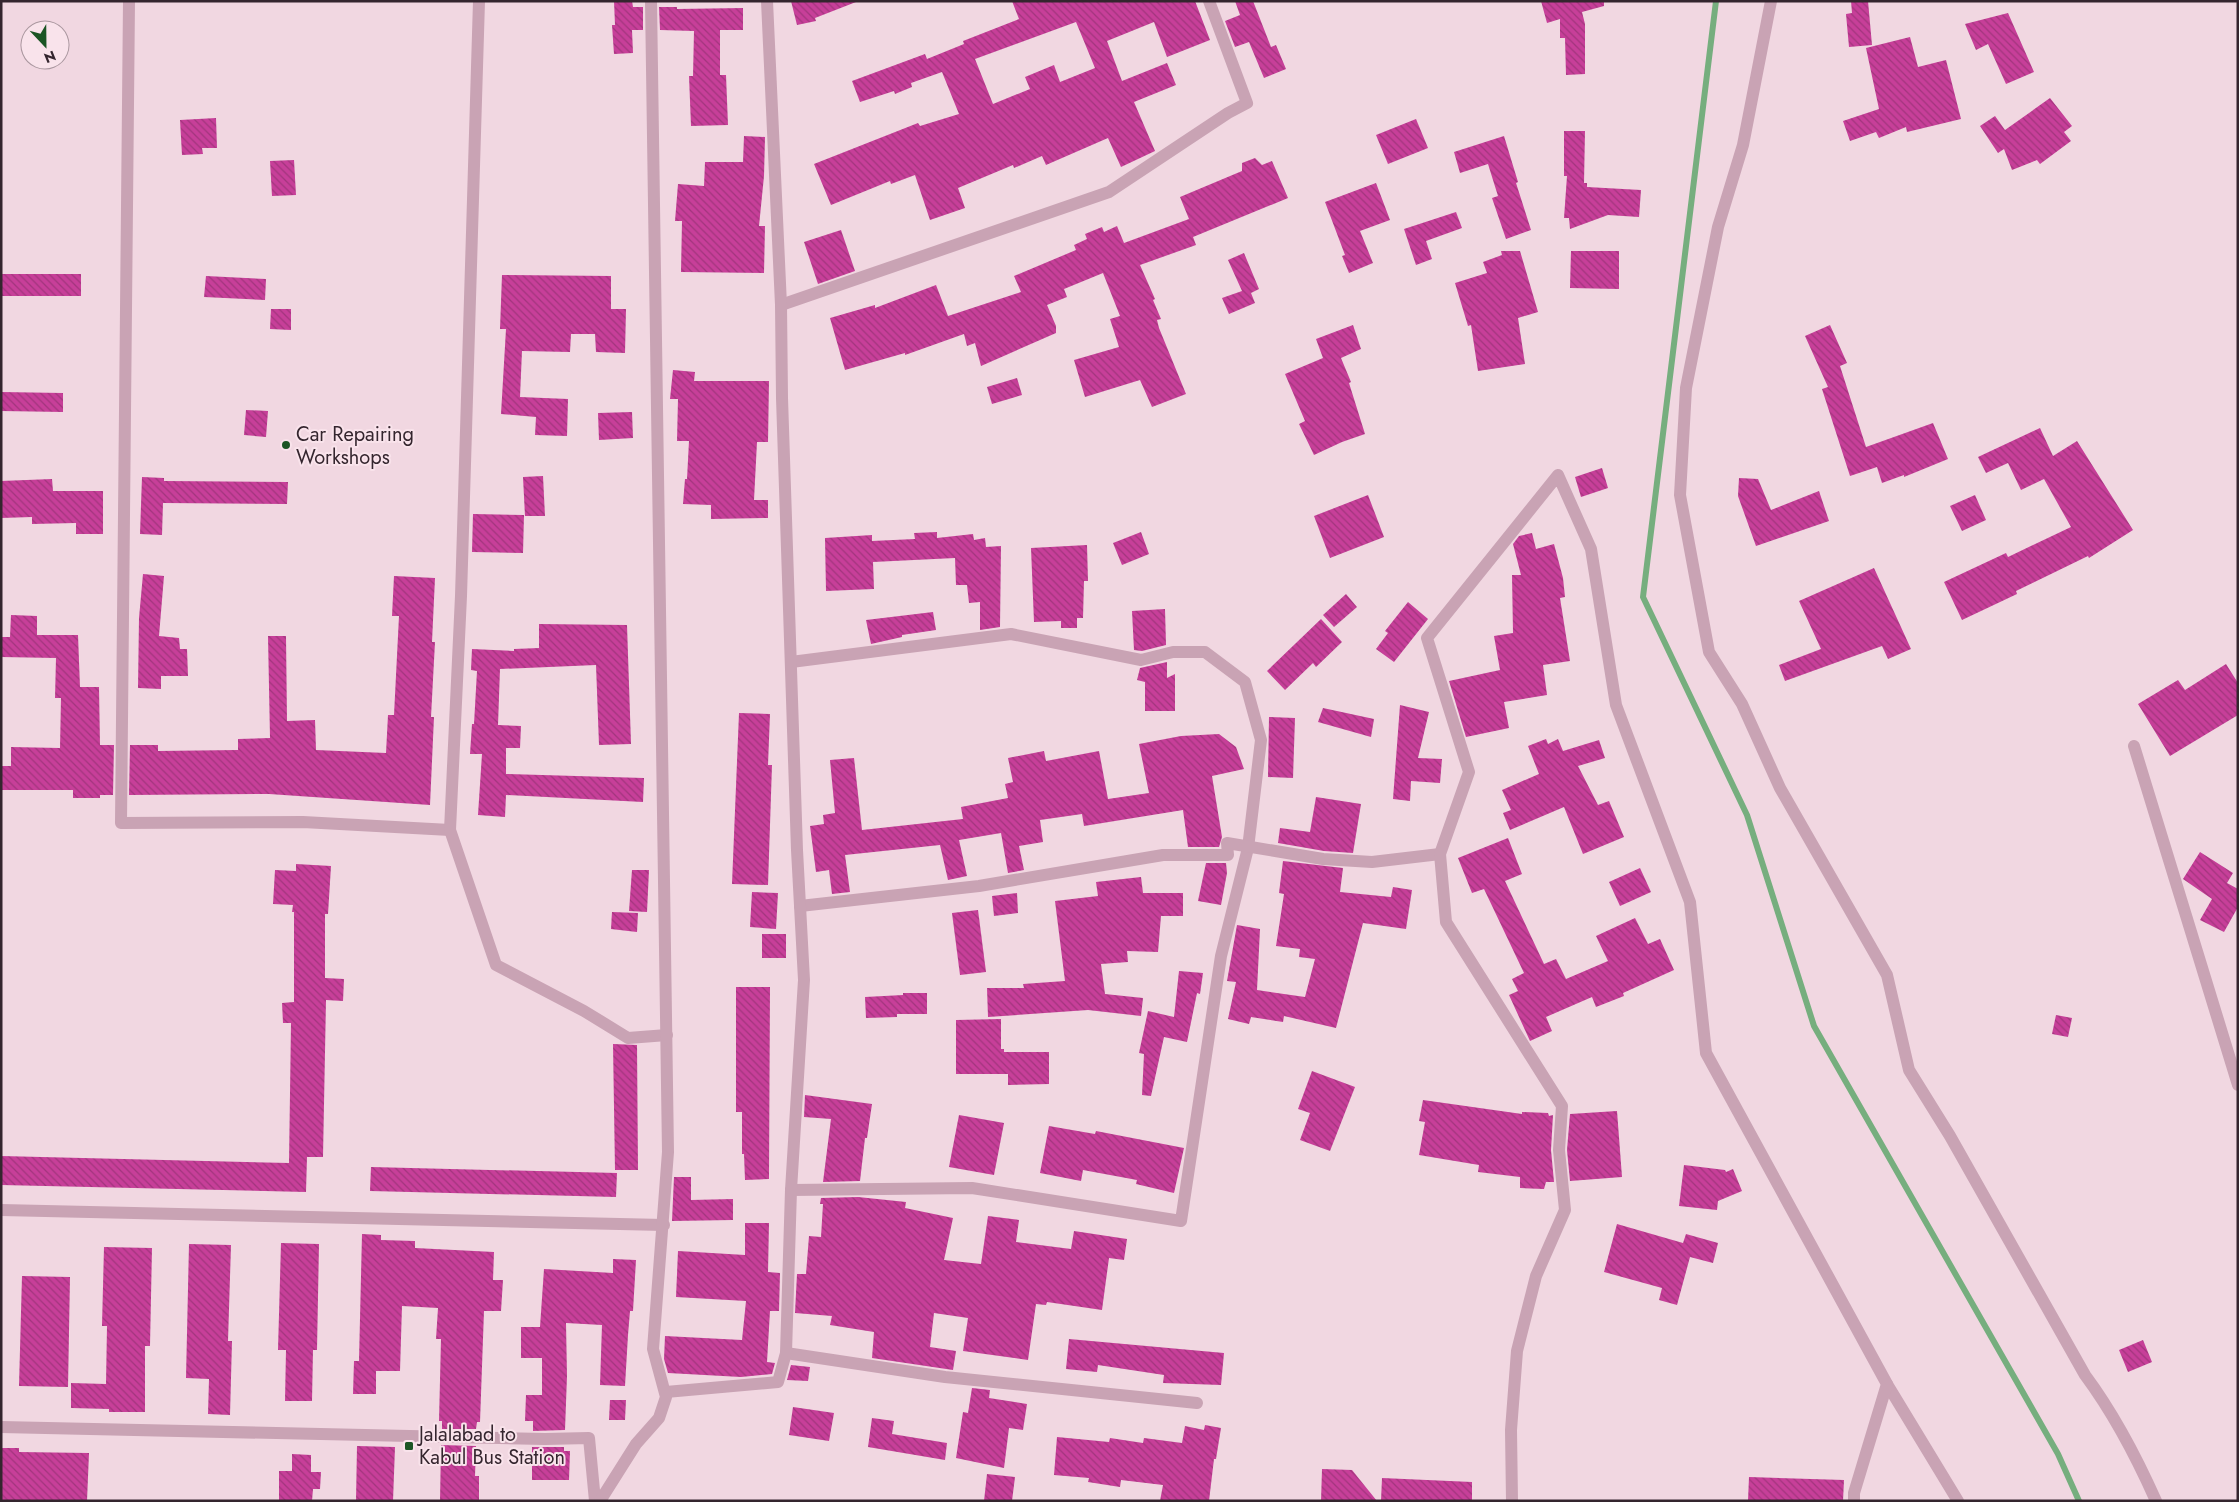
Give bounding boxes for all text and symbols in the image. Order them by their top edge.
north arrow [20,20,70,70]
text: N [41,46,59,68]
place label: Car Repairing Workshops [296,420,414,472]
marker: Car Repairing Workshops [280,439,292,451]
place label: Jalalabad to Kabul Bus Station [416,1420,565,1472]
marker: Jalalabad to Kabul Bus Station [403,1440,415,1452]

